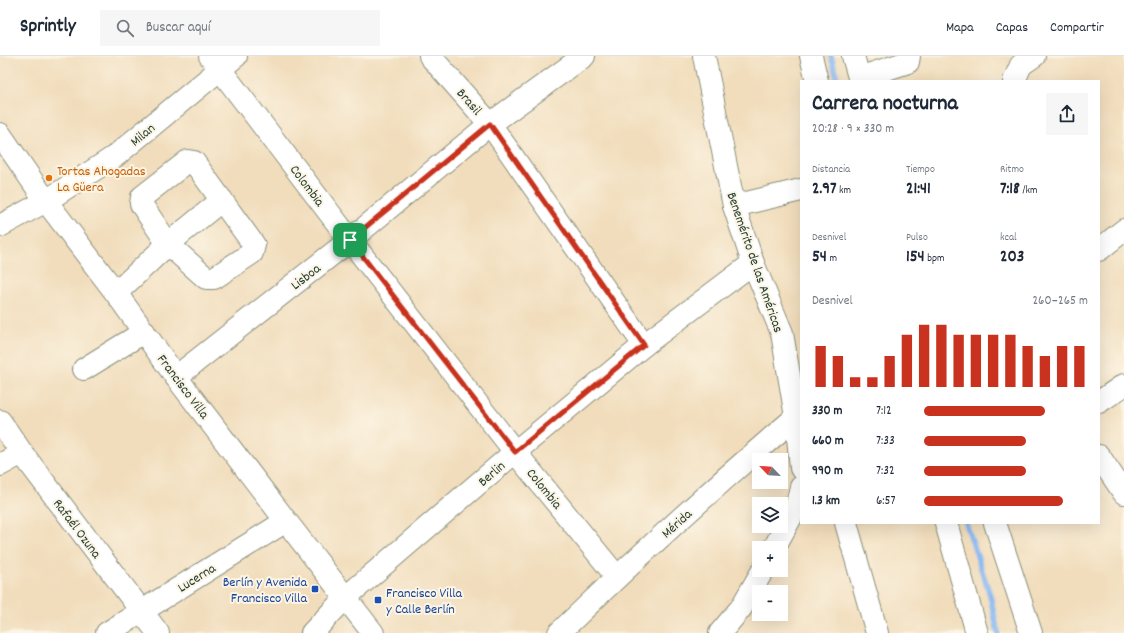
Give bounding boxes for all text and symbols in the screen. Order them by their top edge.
search box [100,10,380,46]
text: Sprintly [20,14,76,41]
icon: search [114,17,136,39]
text: Buscar aquí [146,17,211,39]
text: Mapa [946,18,974,38]
text: Capas [996,18,1028,38]
text: Compartir [1050,18,1104,38]
street label: Brasil [451,84,486,121]
text: Carrera nocturna [812,89,958,120]
button: share [1046,93,1088,135]
street label: Milan [126,119,160,152]
text: 20:28 · 9 × 330 m [812,120,894,139]
street label: Colombia [284,161,329,212]
place label: Tortas Ahogadas La Güera [57,162,146,198]
text: Distancia [812,162,850,178]
text: Tiempo [906,162,935,178]
text: Ritmo [1000,162,1024,178]
marker: Tortas Ahogadas La Güera [44,173,54,183]
text: 2.97 [812,178,837,202]
text: 21:41 [906,178,931,202]
text: 7:18 [1000,178,1020,202]
text: km [837,183,851,199]
text: /km [1020,183,1038,199]
street label: Benemérito de las Américas [721,190,788,336]
pin [333,223,367,257]
icon: arrive [339,229,361,251]
text: Desnivel [812,230,846,246]
text: Pulso [906,230,928,246]
text: kcal [1000,230,1017,246]
text: 54 [812,246,827,270]
text: 154 [906,246,925,270]
text: 203 [1000,246,1024,270]
text: m [827,251,837,267]
text: bpm [925,251,945,267]
street label: Lisboa [287,259,326,296]
text: Desnivel [812,292,853,311]
text: 260–265 m [1032,292,1088,311]
street label: Francisco Villa [152,351,214,424]
text: 330 m [812,402,843,421]
text: 7:12 [876,402,892,421]
text: 660 m [812,432,844,451]
text: 7:33 [876,432,895,451]
north arrow [752,453,788,489]
map controls [752,453,788,621]
street label: Berlin [474,457,510,492]
text: 990 m [812,462,843,481]
text: 7:32 [876,462,895,481]
street label: Colombia [521,464,566,514]
text: 1.3 km [812,492,840,511]
text: 6:57 [876,492,896,511]
street label: Rafaél Ozuna [47,495,106,563]
button: layers [752,497,788,533]
street label: Mérida [658,505,697,544]
button: + [752,541,788,577]
street label: Lucerna [174,559,220,598]
place label: Berlín y Avenida Francisco Villa [223,573,307,609]
marker: Berlín y Avenida Francisco Villa [310,584,320,594]
place label: Francisco Villa y Calle Berlín [386,584,463,620]
button: − [752,585,788,621]
marker: Francisco Villa y Calle Berlín [373,595,383,605]

